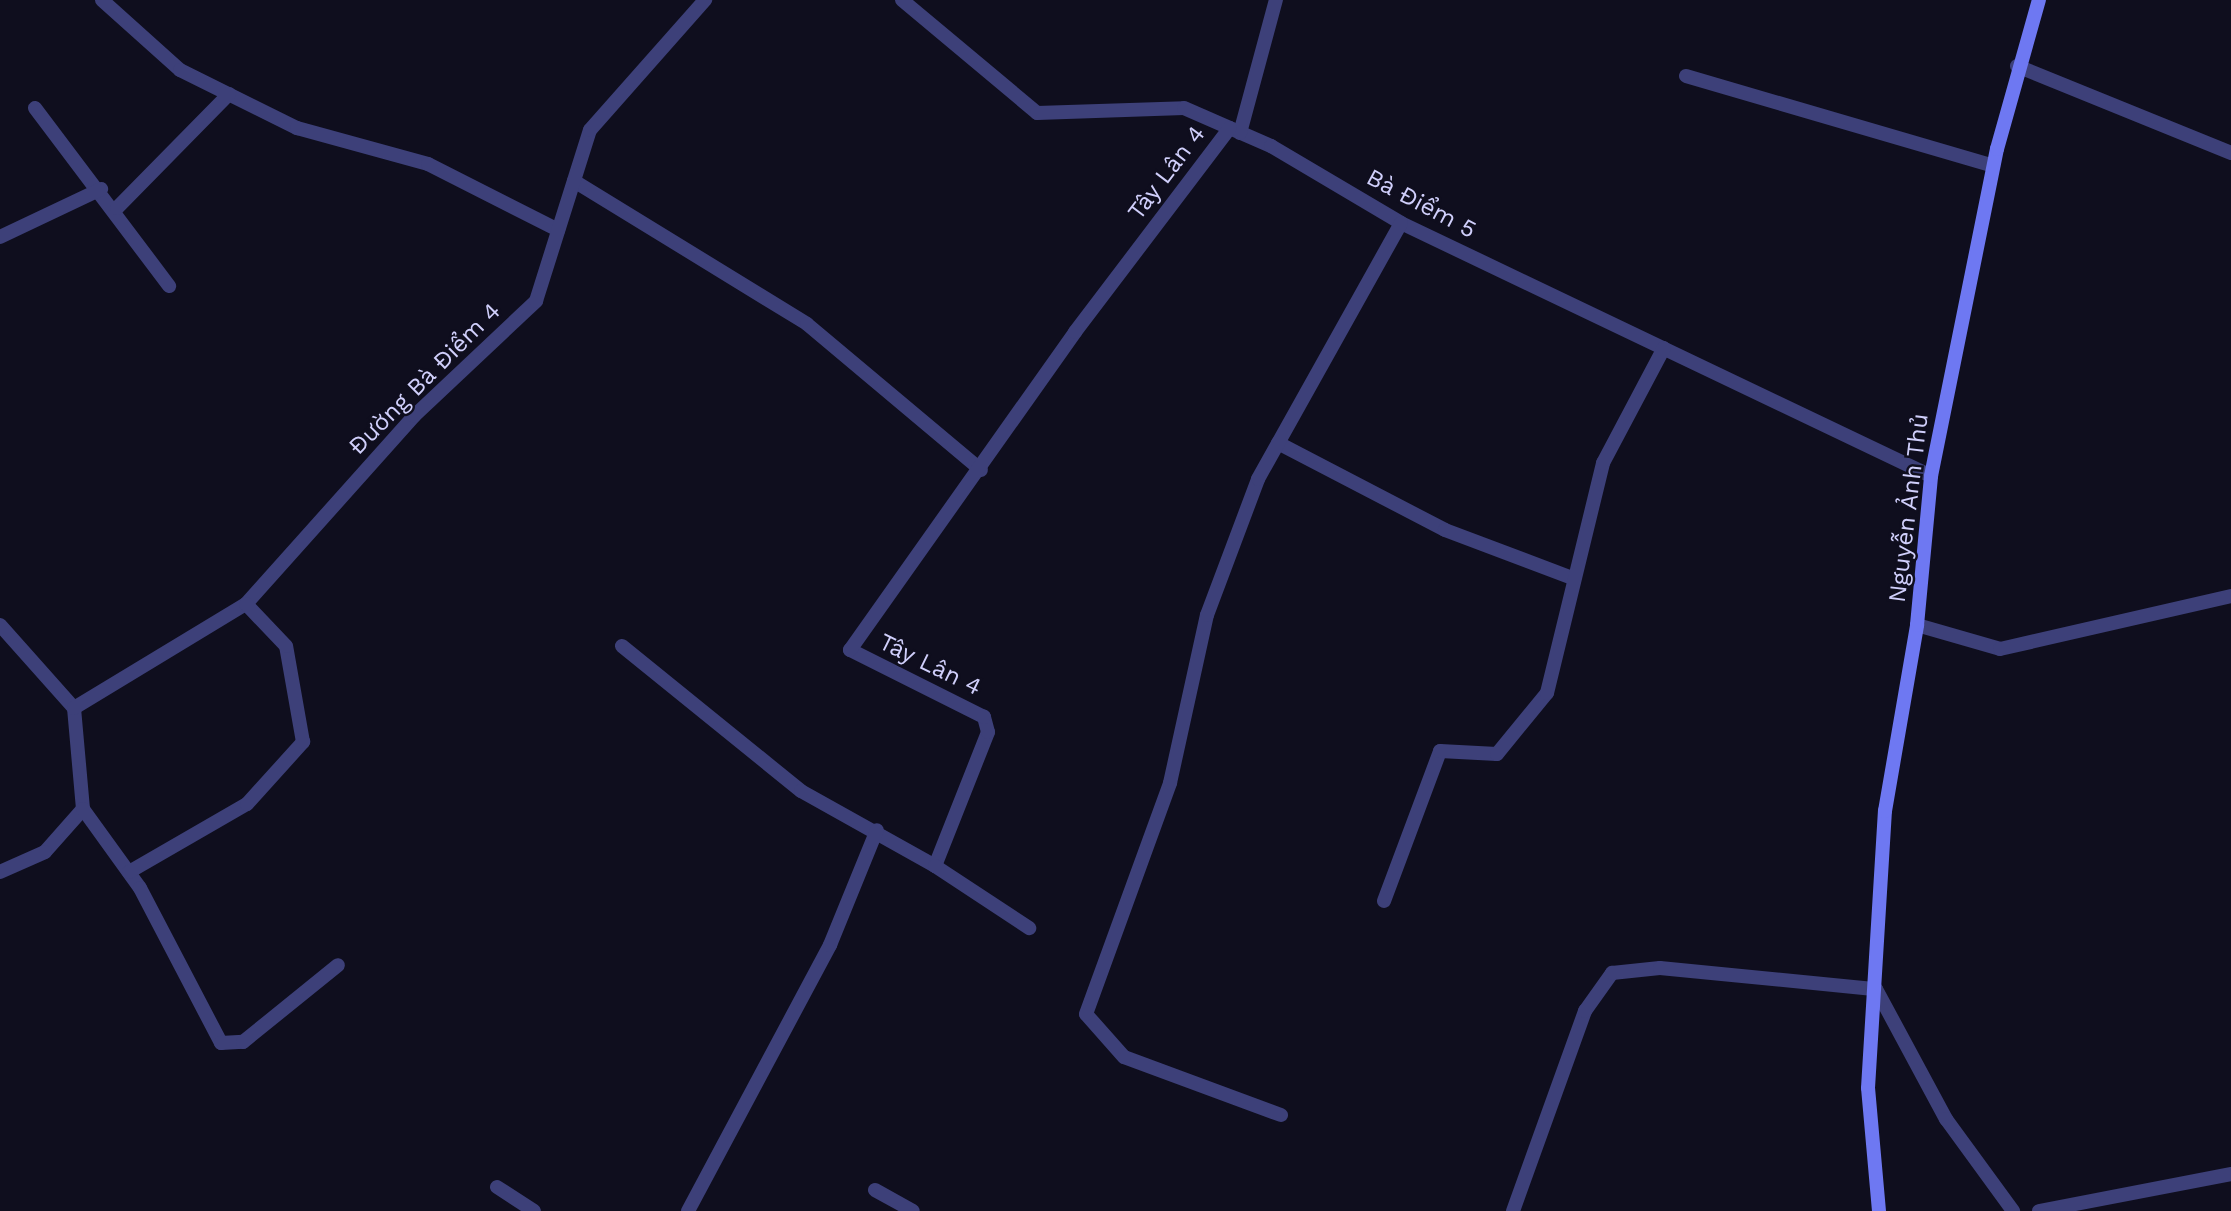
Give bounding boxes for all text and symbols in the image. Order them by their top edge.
street label: Tây Lân 4 [1122,120,1212,226]
street label: Bà Điểm 5 [1361,163,1481,245]
street label: Đường Bà Điểm 4 [343,297,507,461]
street label: Nguyễn Ảnh Thủ [1883,411,1935,605]
street label: Tây Lân 4 [874,628,986,702]

